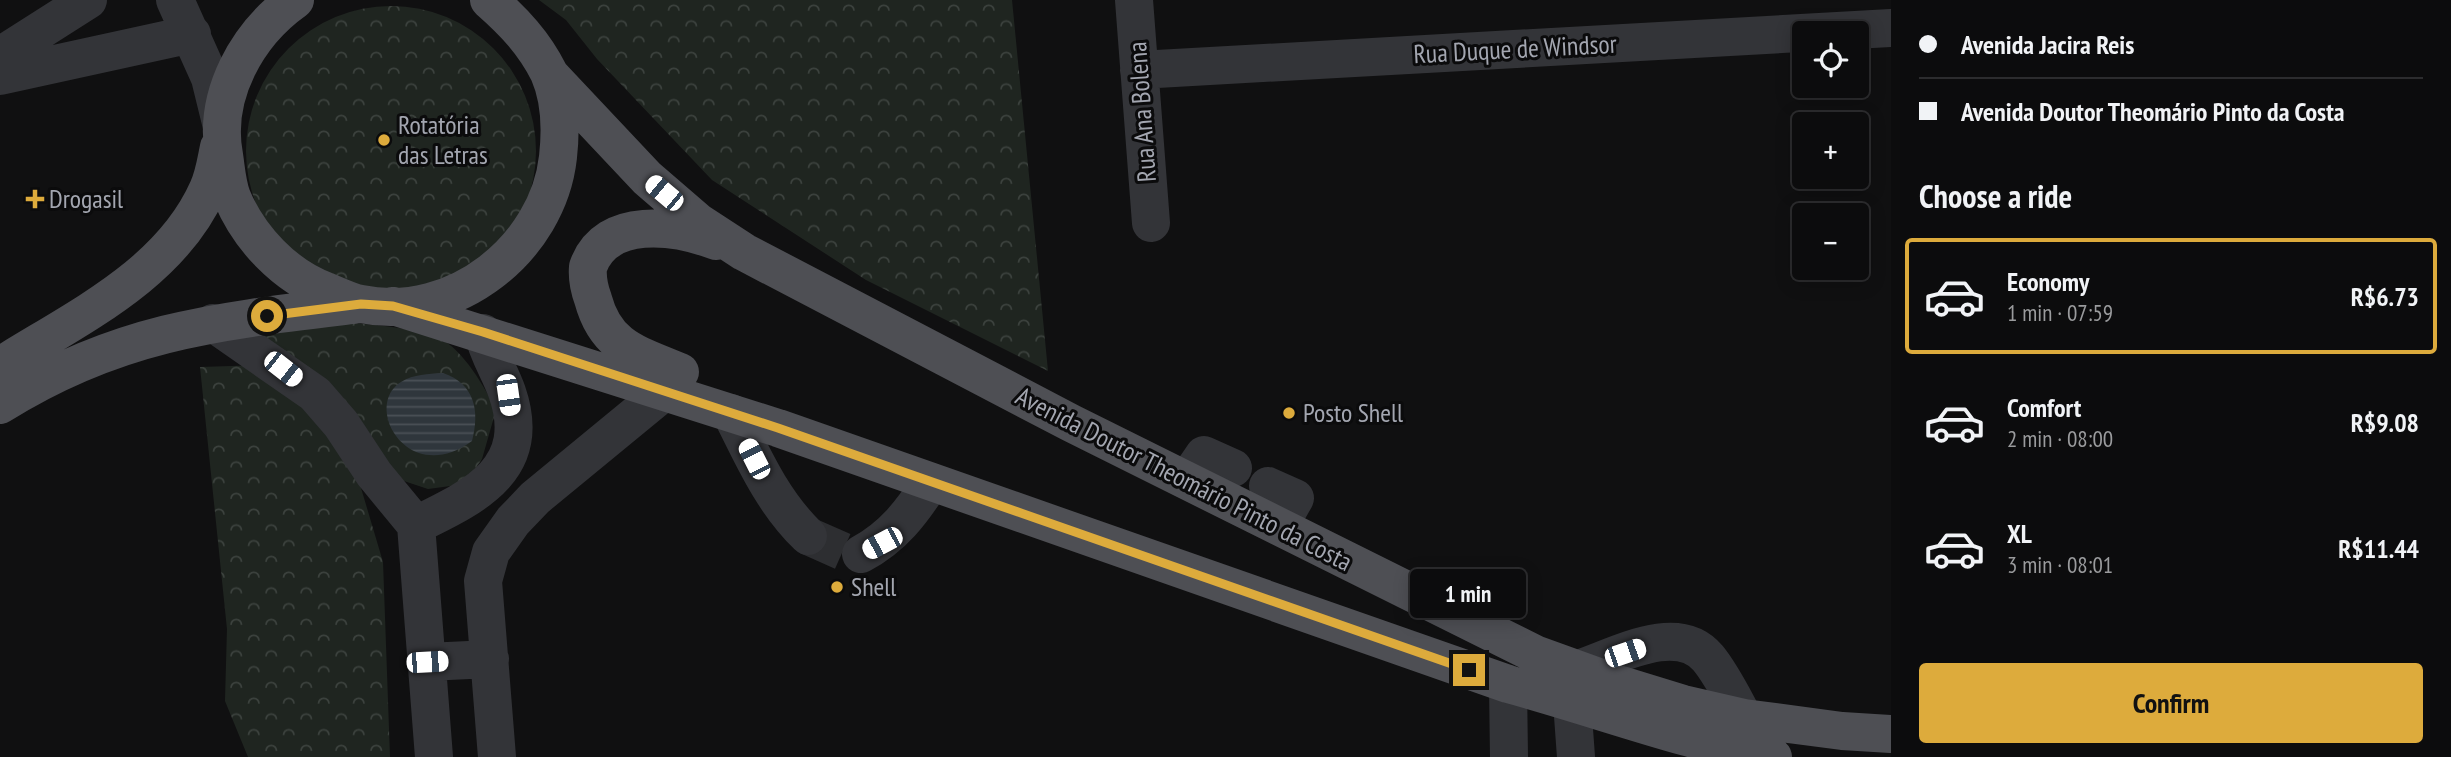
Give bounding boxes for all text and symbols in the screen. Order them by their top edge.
map controls [1792,21,1869,280]
button: locate [1792,21,1869,98]
street label: Rua Duque de Windsor [1413,27,1617,70]
text: Avenida Jacira Reis [1961,28,2134,61]
street label: Rua Ana Bolena [1120,41,1163,183]
text: Avenida Doutor Theomário Pinto da Costa [1961,95,2345,128]
place label: Rotatória das Letras [398,108,488,171]
button: + [1792,112,1869,189]
marker: Rotatória das Letras [376,132,392,148]
car [642,171,687,215]
text: Choose a ride [1919,175,2072,217]
place label: Drogasil [49,182,123,215]
marker: Drogasil [27,191,43,207]
button: − [1792,203,1869,280]
icon: car [1923,265,1986,328]
text: Economy [2007,265,2089,298]
text: R$6.73 [2351,280,2419,313]
text: 1 min · 07:59 [2007,298,2113,327]
route start [251,300,283,332]
car [260,348,307,390]
car [495,373,522,417]
street label: Avenida Doutor Theomário Pinto da Costa [1011,379,1358,578]
icon: car [1923,391,1986,454]
text: Comfort [2007,391,2081,424]
place label: Posto Shell [1303,396,1403,429]
marker: Posto Shell [1281,405,1297,421]
text: R$9.08 [2351,406,2419,439]
text: 2 min · 08:00 [2007,424,2113,453]
car [736,436,773,482]
icon: car [1923,517,1986,580]
text: XL [2007,517,2032,550]
car [859,524,906,562]
text: R$11.44 [2338,532,2419,565]
text: 3 min · 08:01 [2007,550,2113,579]
callout: 1 min [1411,568,1527,618]
place label: Shell [851,570,896,603]
marker: Shell [829,579,845,595]
text: 1 min [1445,579,1491,608]
car [1602,636,1649,670]
car [406,650,449,674]
route end [1453,654,1485,686]
button: Confirm [1919,663,2423,743]

